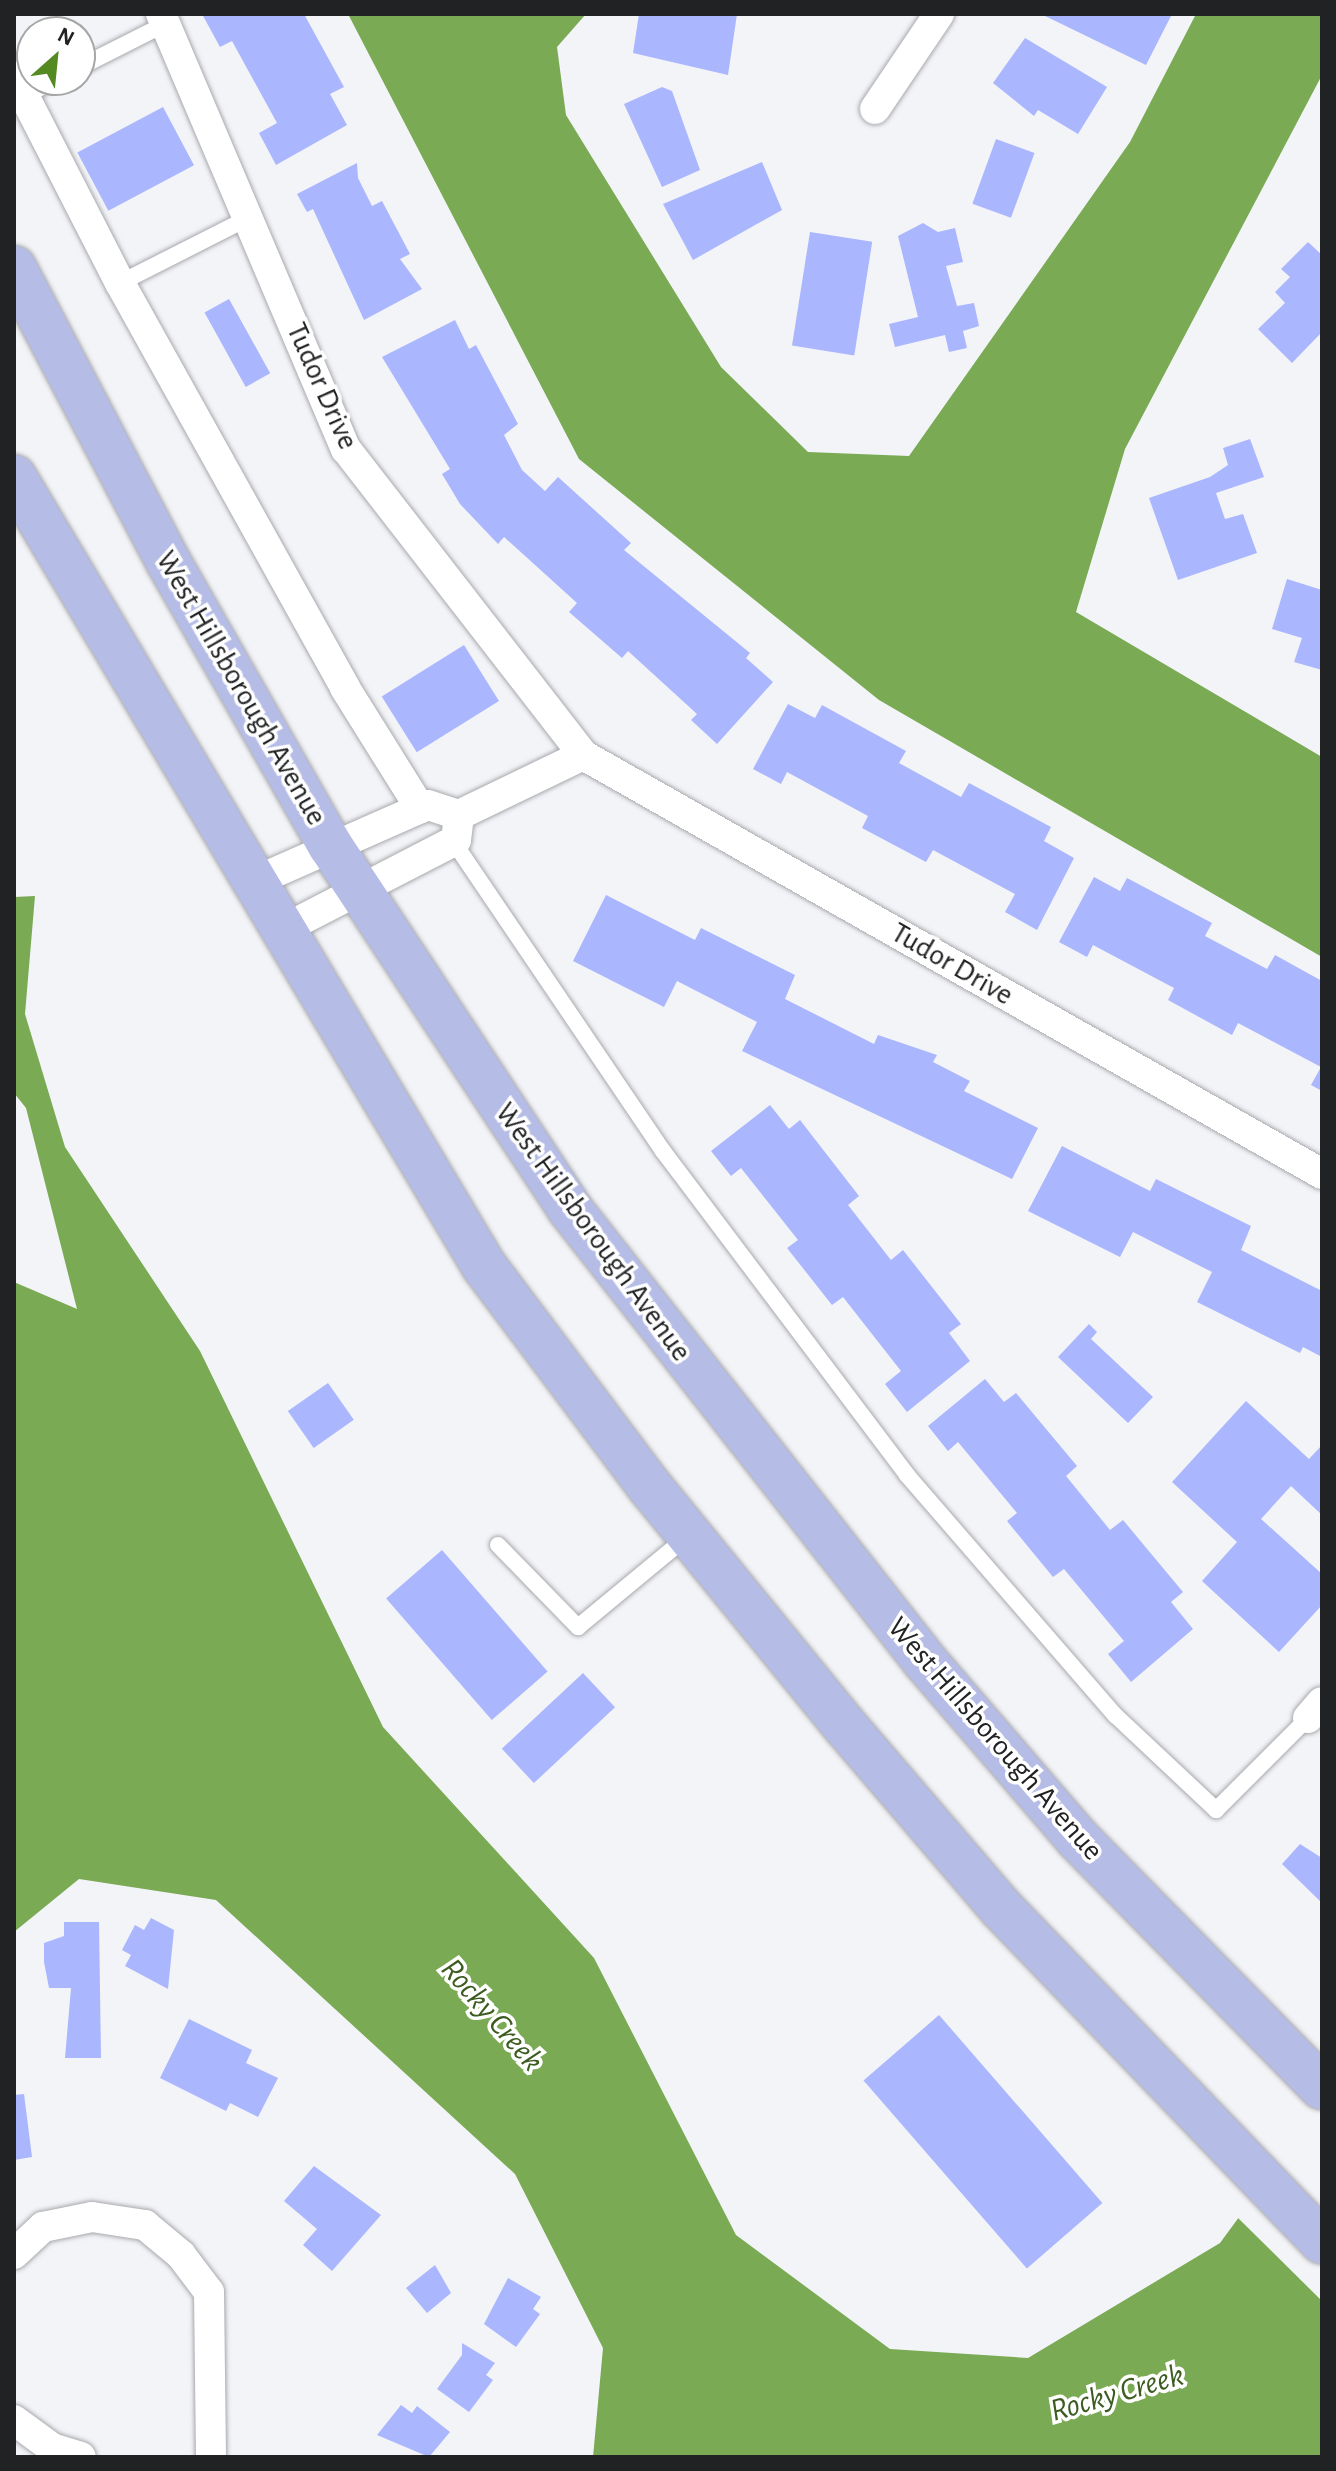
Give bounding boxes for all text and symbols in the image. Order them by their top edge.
north arrow [16,16,96,96]
text: N [54,23,78,50]
street label: Tudor Drive [278,317,366,455]
street label: West Hillsborough Avenue [148,544,334,832]
street label: Tudor Drive [885,915,1019,1013]
street label: West Hillsborough Avenue [487,1096,699,1368]
street label: West Hillsborough Avenue [879,1610,1111,1868]
water label: Rocky Creek [433,1951,551,2079]
water label: Rocky Creek [1046,2356,1188,2430]

